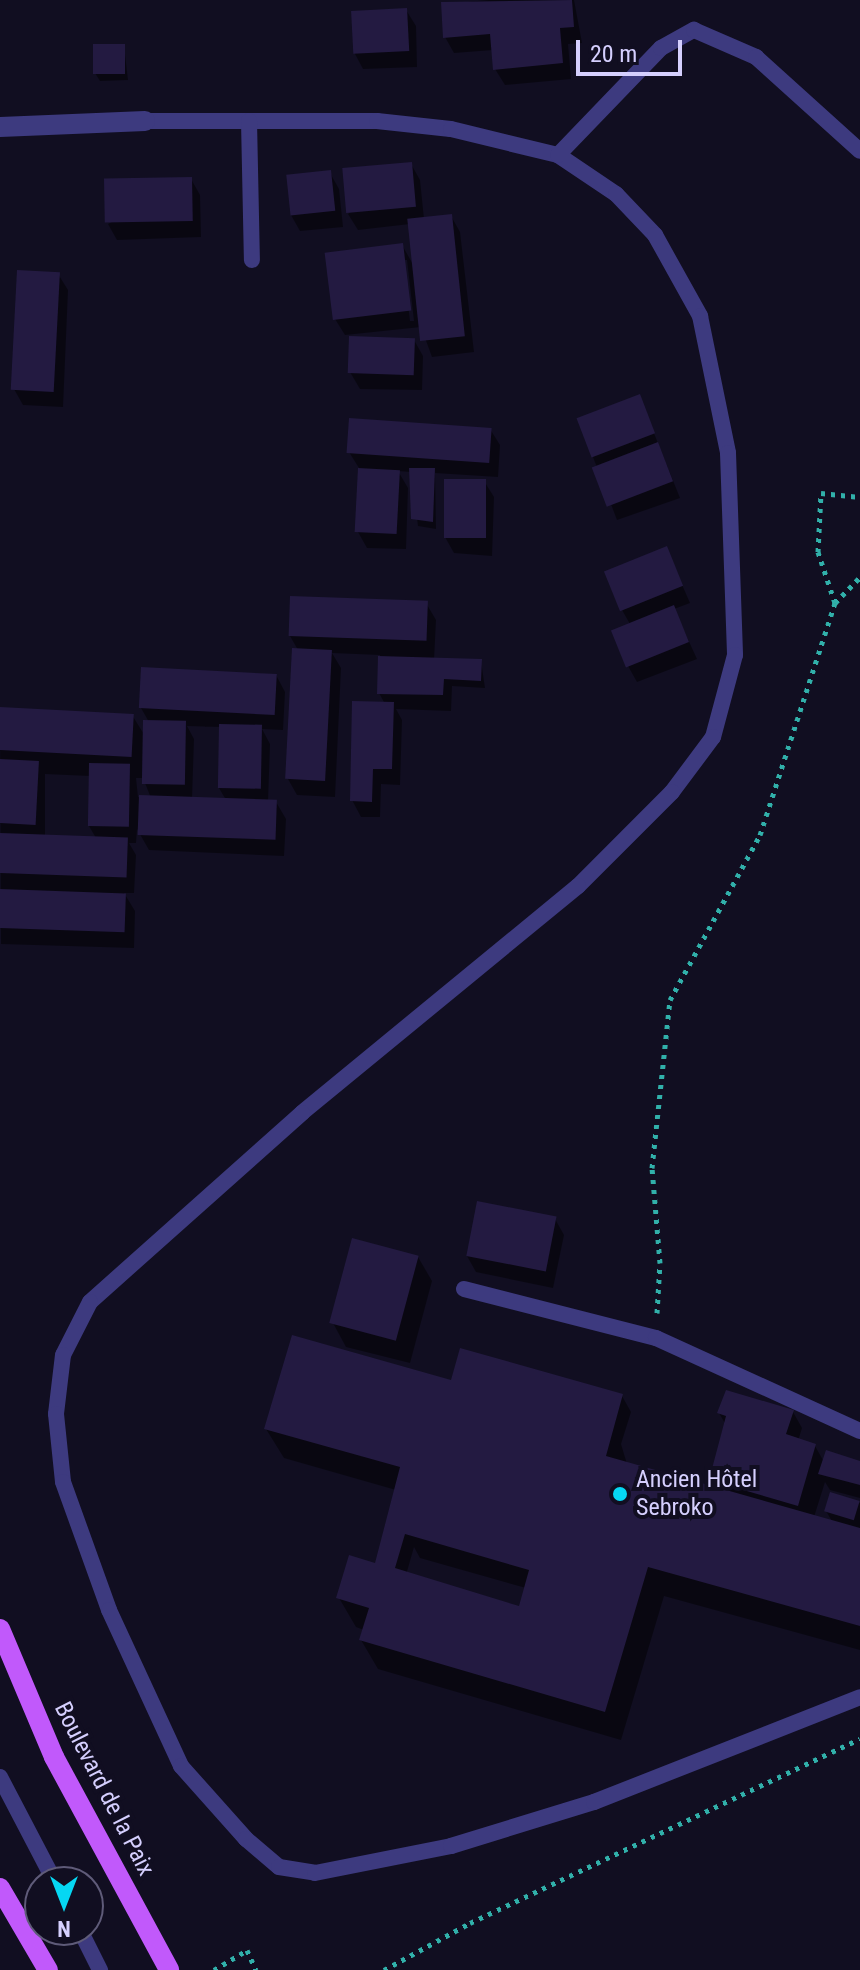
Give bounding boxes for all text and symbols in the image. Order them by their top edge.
scale bar [580,24,686,74]
text: 20 m [590,40,637,68]
place label: Ancien Hôtel Sebroko [636,1466,757,1522]
marker: Ancien Hôtel Sebroko [611,1485,629,1503]
street label: Boulevard de la Paix [48,1697,160,1881]
north arrow [24,1866,104,1946]
text: N [57,1916,71,1941]

